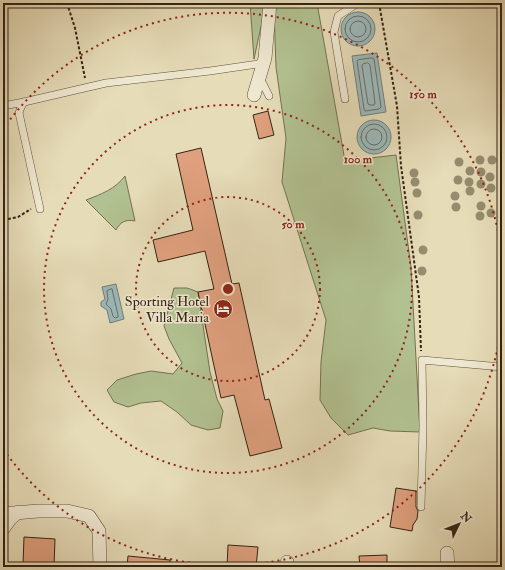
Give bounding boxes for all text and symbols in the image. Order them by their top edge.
text: 150 m [409,87,437,102]
text: 100 m [344,152,373,167]
text: 50 m [281,217,305,232]
centre of rings [221,282,235,296]
place label: Sporting Hotel Villa Maria [125,293,209,326]
hotel icon: Sporting Hotel Villa Maria [212,298,234,320]
north arrow [439,504,479,544]
text: N [457,509,475,526]

